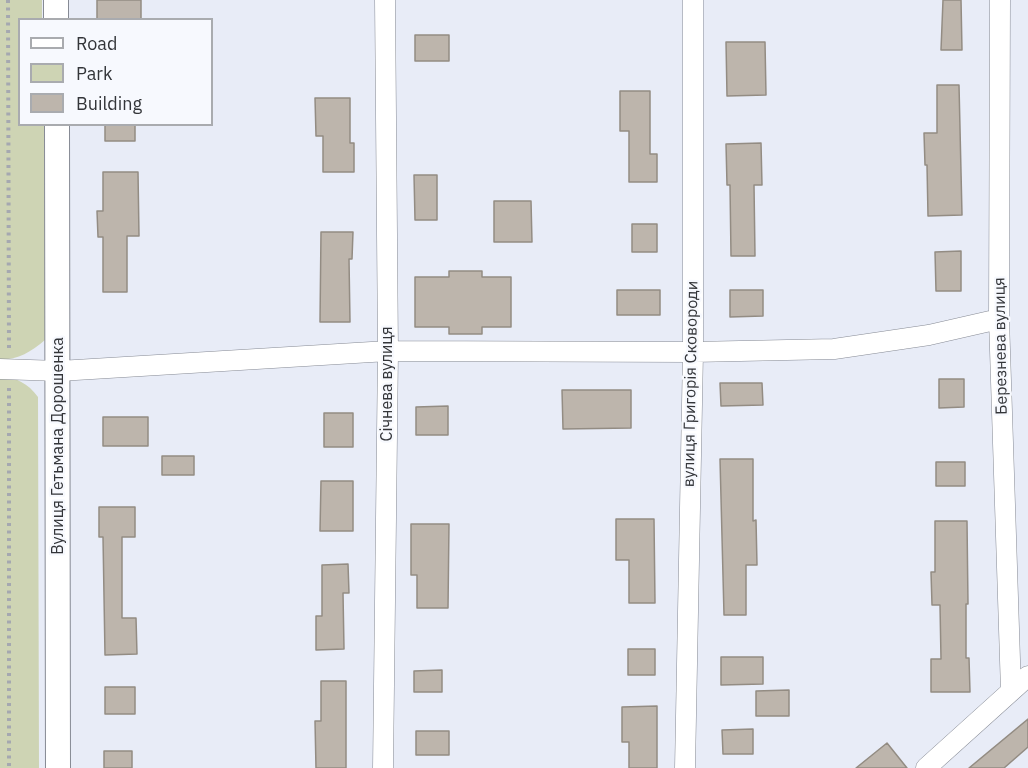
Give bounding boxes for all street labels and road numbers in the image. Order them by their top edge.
street label: Березнева вулиця [990,277,1012,415]
street label: вулиця Григорія Сковороди [680,281,702,487]
street label: Січнева вулиця [377,326,397,442]
street label: Вулиця Гетьмана Дорошенка [48,337,68,555]

